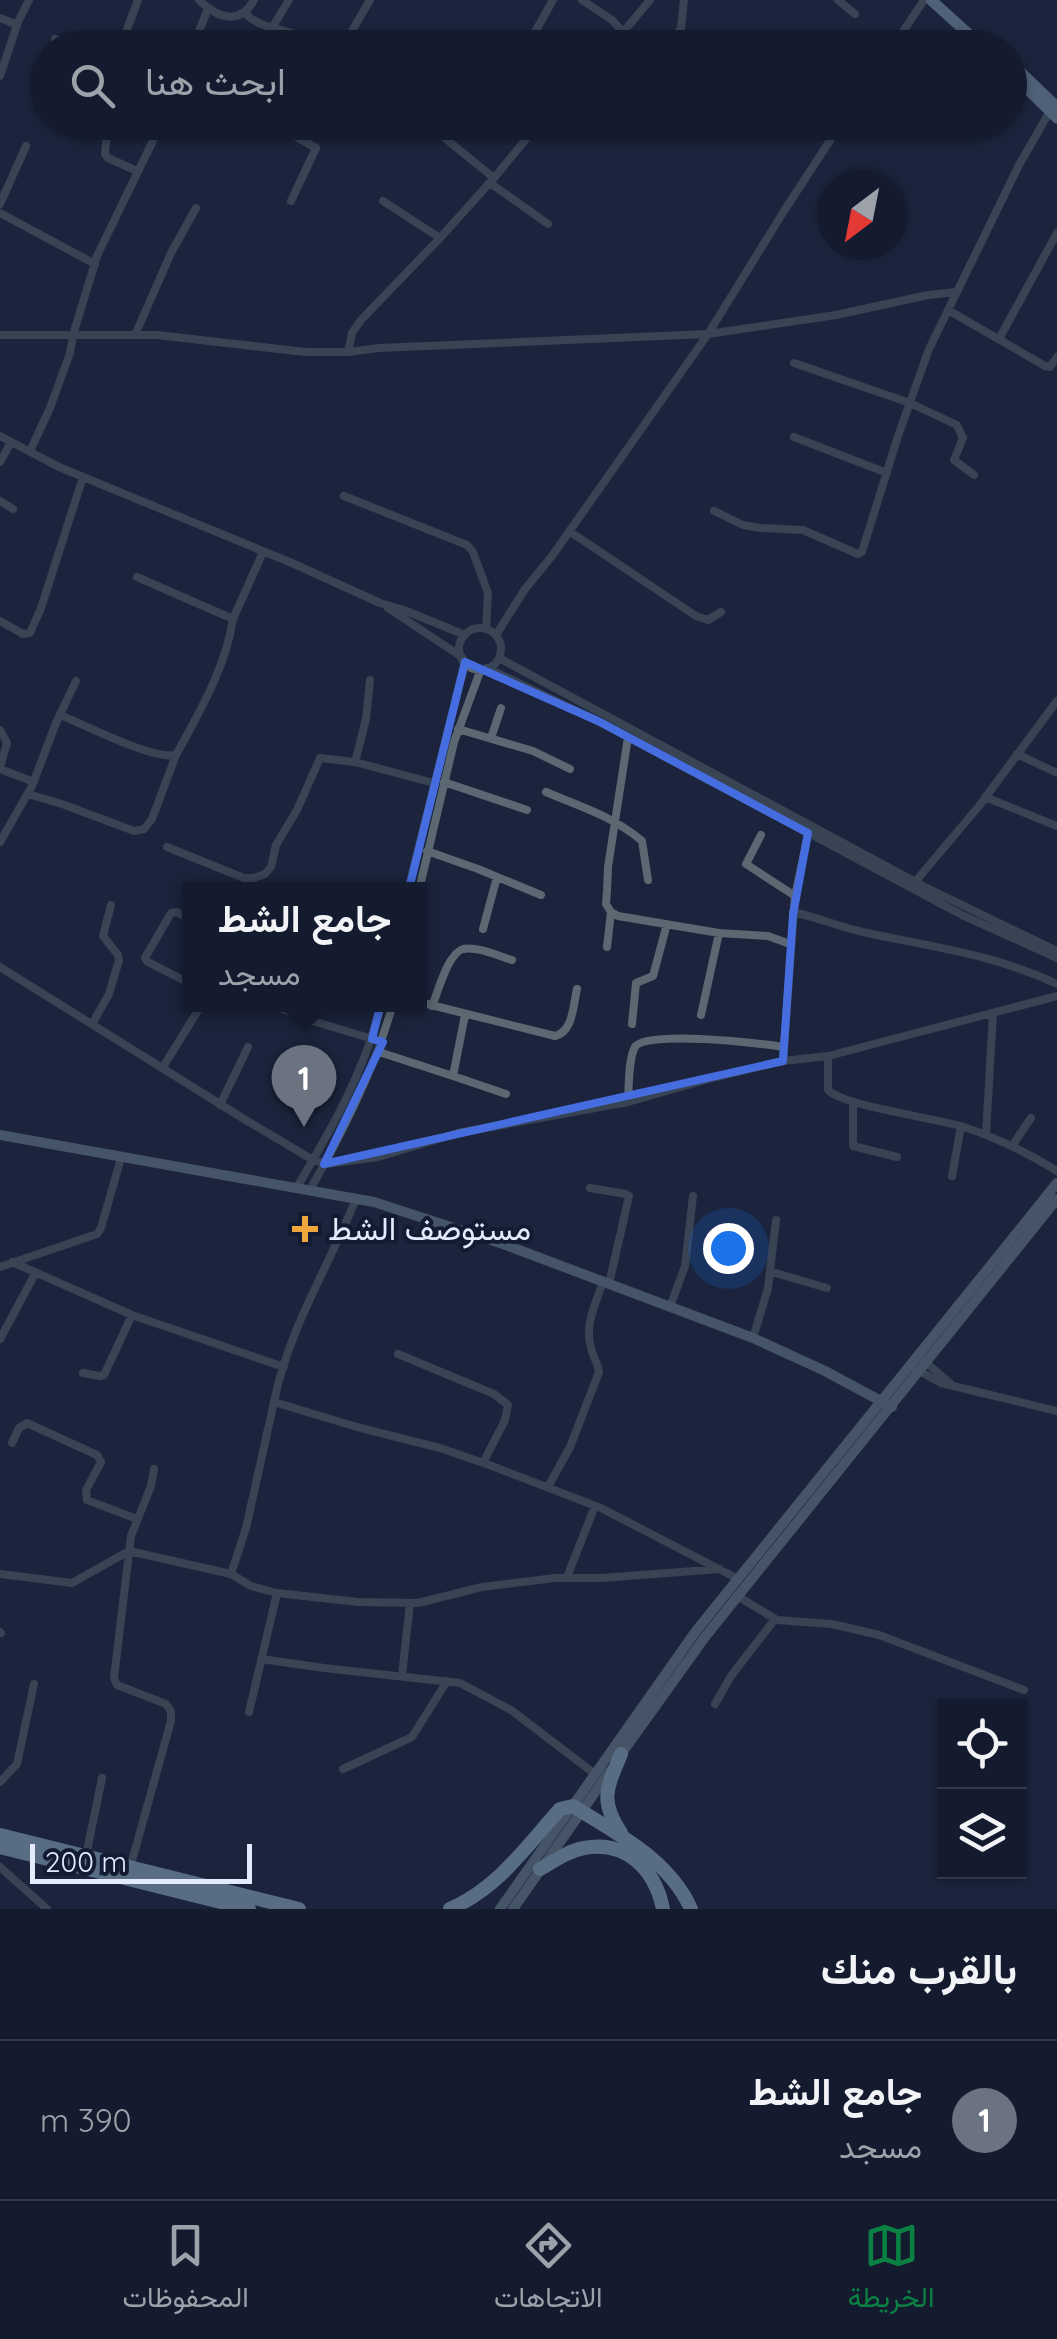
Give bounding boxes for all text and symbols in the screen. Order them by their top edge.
search box [30,30,1027,140]
text: ابحث هنا [145,57,286,105]
icon: search [65,58,120,113]
north arrow [817,170,907,260]
popup [182,882,427,1012]
text: جامع الشط [218,894,391,942]
text: مسجد [218,953,301,993]
pin: 1 [272,1044,336,1127]
place label: مستوصف الشط [328,1208,531,1249]
marker: مستوصف الشط [292,1216,318,1242]
your location [703,1223,754,1274]
map controls [937,1699,1027,1879]
button: locate [937,1699,1027,1789]
button: layers [937,1789,1027,1879]
scale bar [30,1839,252,1884]
text: 200 m [45,1844,127,1879]
text: بالقرب منك [821,1942,1017,1995]
text: جامع الشط [748,2067,922,2115]
text: 390 m [40,2100,132,2140]
text: 1 [978,2100,991,2140]
text: مسجد [839,2126,922,2166]
tab: المحفوظات [123,2218,249,2322]
tab: الاتجاهات [494,2218,603,2322]
tab: الخريطة [848,2218,934,2322]

